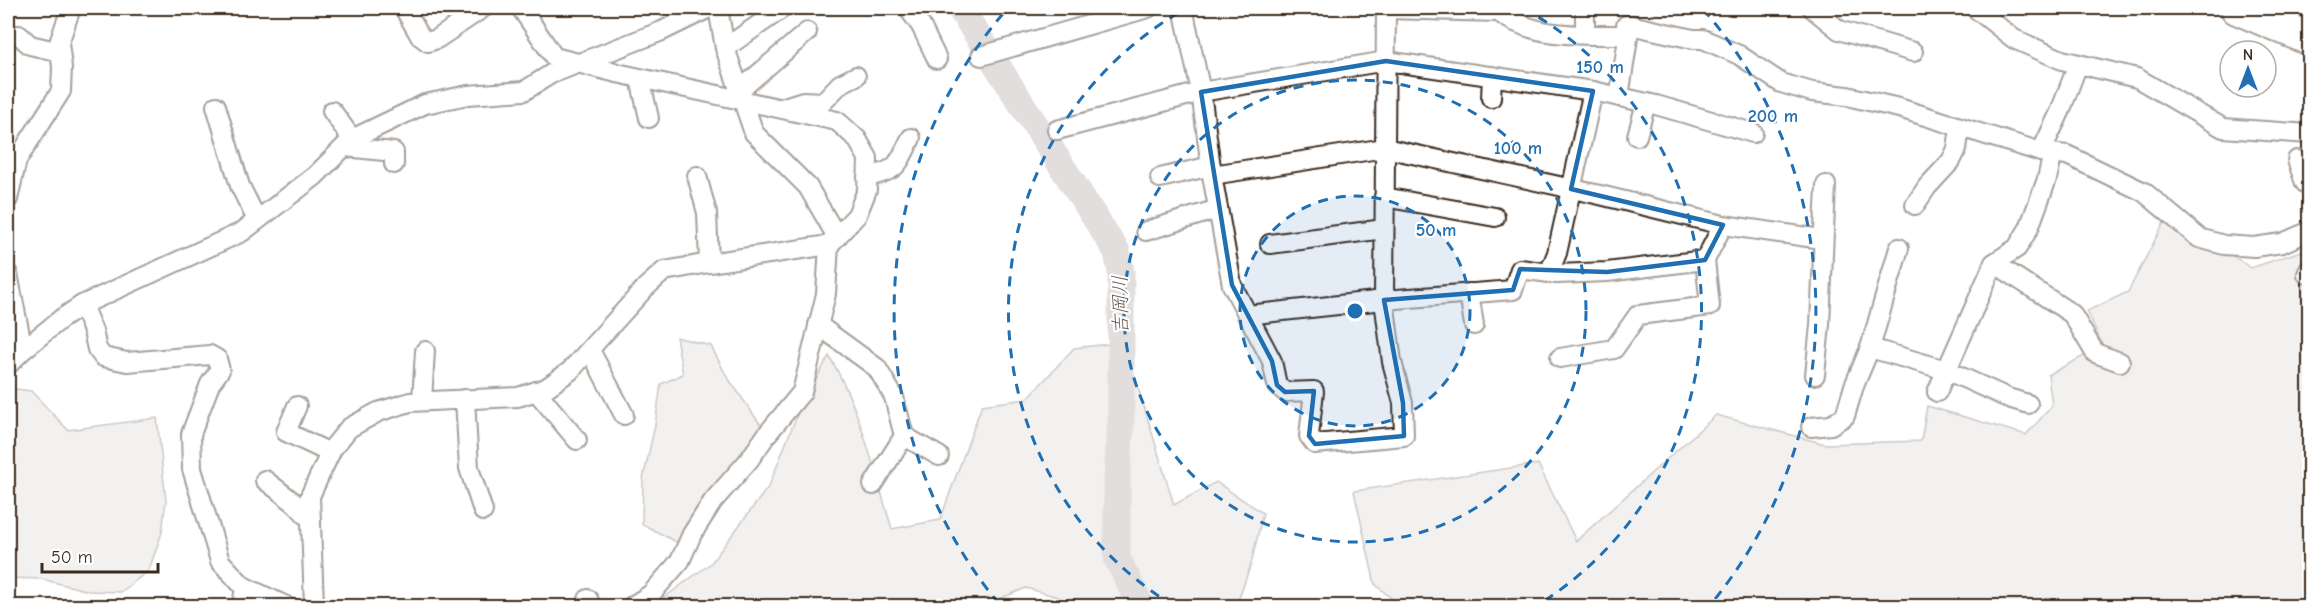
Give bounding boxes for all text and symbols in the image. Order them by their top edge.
north arrow [2218,39,2278,99]
text: N [2243,46,2253,64]
text: 150 m [1576,57,1624,78]
text: 200 m [1748,106,1798,127]
text: 100 m [1494,138,1542,159]
text: 50 m [1416,220,1456,241]
water label: 吉岡川 [1108,275,1133,335]
centre of rings [1345,301,1365,321]
scale bar [42,536,158,574]
text: 50 m [51,547,93,568]

